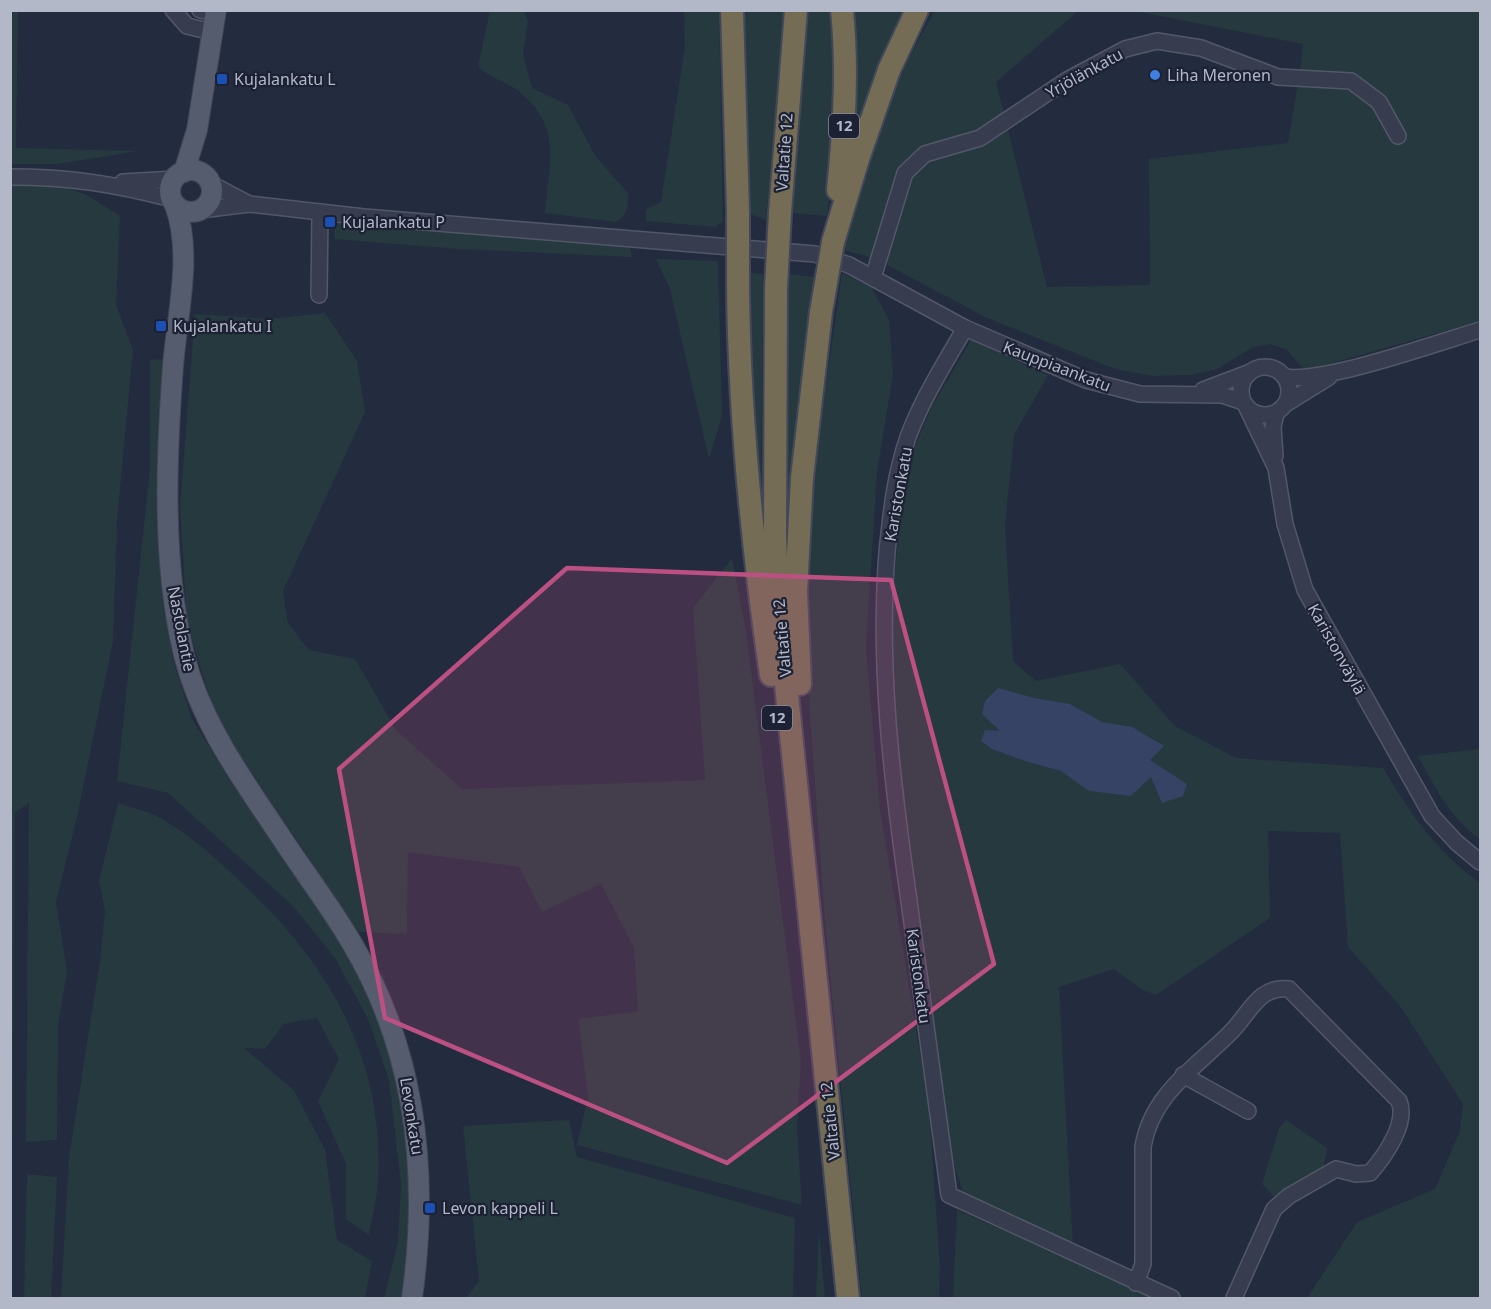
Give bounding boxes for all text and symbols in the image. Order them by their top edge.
street label: Yrjölänkatu [1041,43,1127,103]
place label: Liha Meronen [1167,64,1271,86]
place label: Kujalankatu L [234,68,336,90]
marker: Liha Meronen [1148,68,1162,82]
marker: Kujalankatu L [215,72,229,86]
street label: Valtatie 12 [770,112,798,192]
road number: 12 [829,114,859,138]
place label: Kujalankatu P [342,211,445,233]
marker: Kujalankatu P [323,215,337,229]
place label: Kujalankatu I [173,315,272,337]
marker: Kujalankatu I [154,319,168,333]
street label: Kauppiaankatu [1000,335,1114,397]
street label: Karistonkatu [879,445,917,543]
street label: Nastolantie [163,585,201,673]
street label: Valtatie 12 [768,598,796,678]
street label: Karistonväylä [1303,599,1371,699]
road number: 12 [762,706,792,730]
street label: Karistonkatu [901,927,937,1025]
street label: Levonkatu [395,1076,429,1156]
street label: Valtatie 12 [815,1081,845,1161]
place label: Levon kappeli L [442,1197,558,1219]
marker: Levon kappeli L [423,1201,437,1215]

